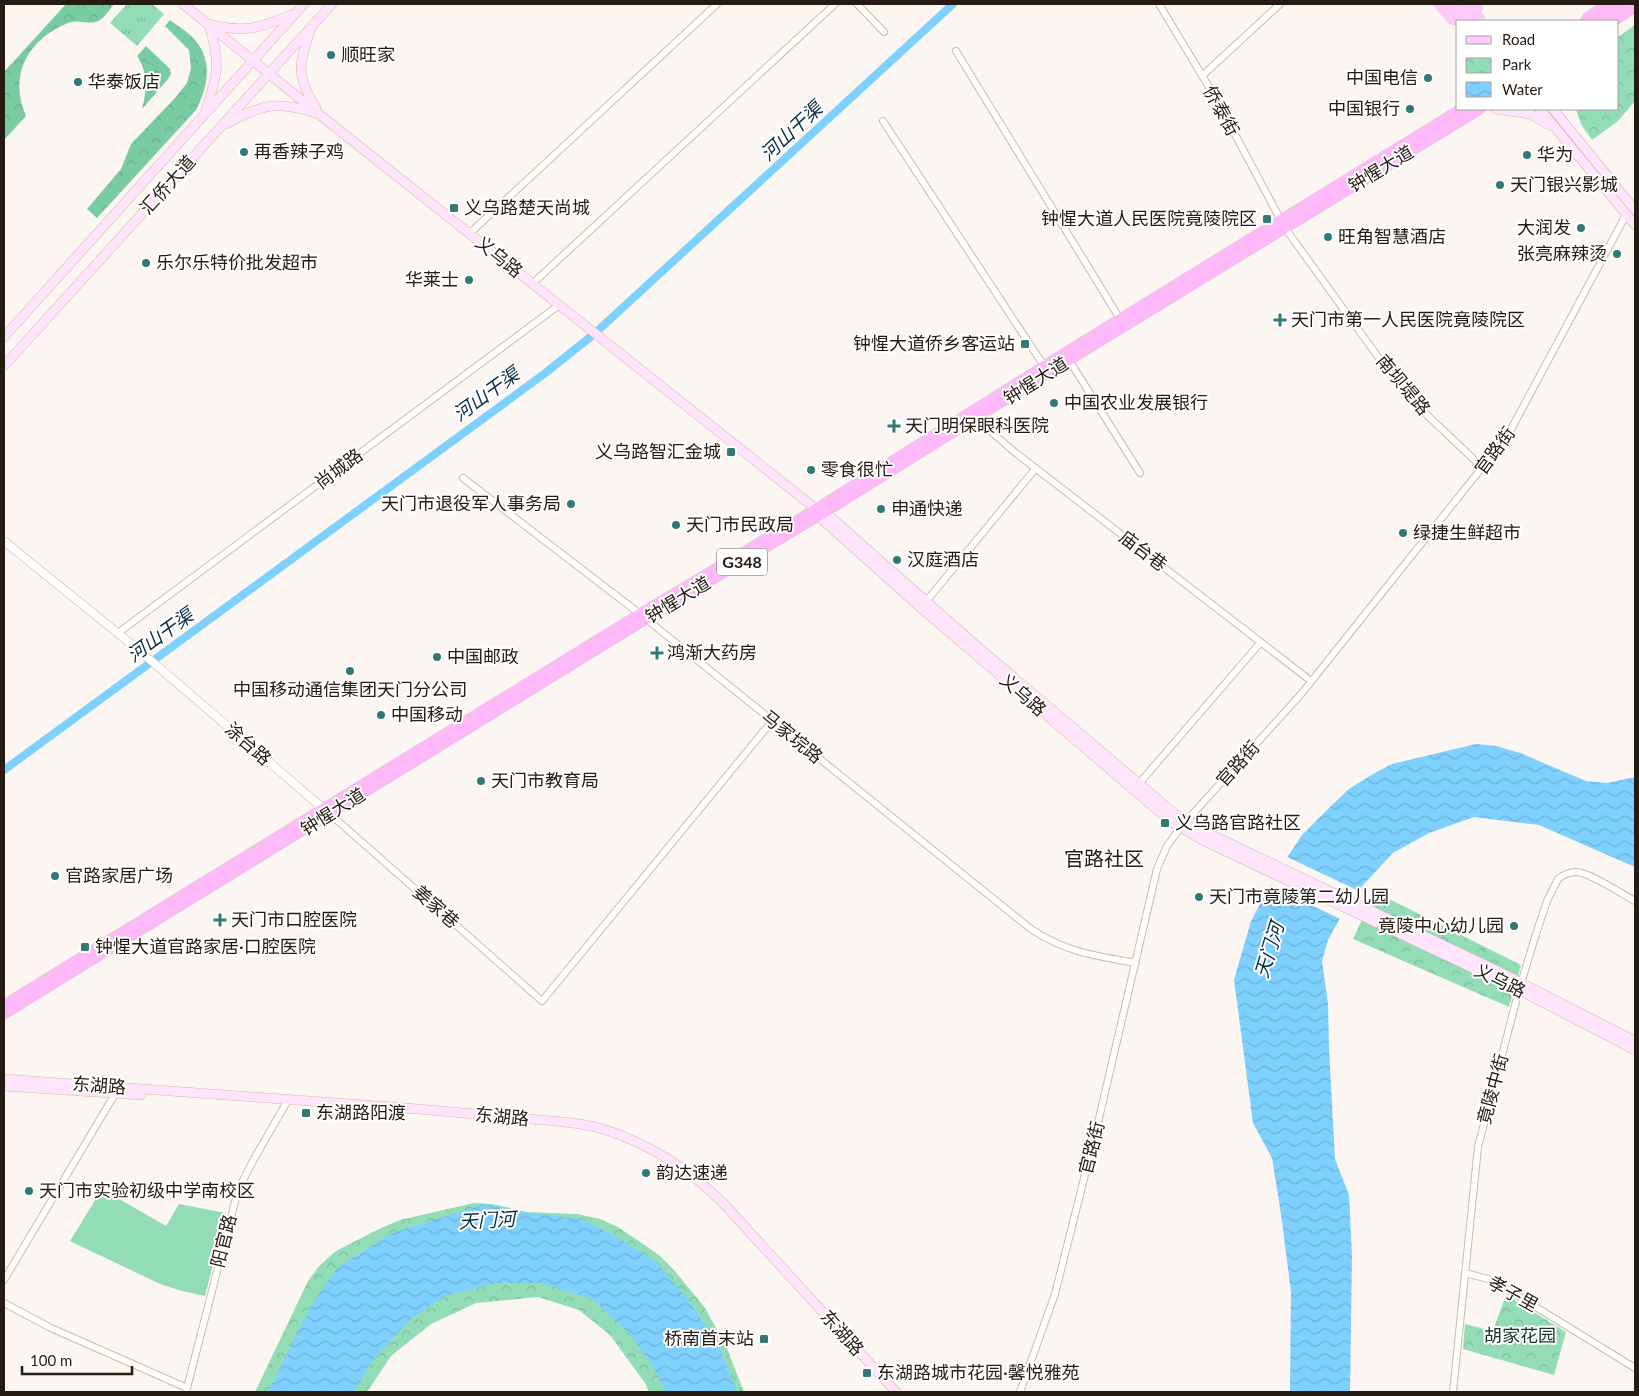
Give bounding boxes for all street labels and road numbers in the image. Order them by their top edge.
street label: 侨泰街 [1199,82,1245,139]
street label: 钟惺大道 [1344,140,1417,196]
street label: 汇侨大道 [135,150,200,218]
street label: 义乌路 [472,231,528,282]
street label: 南坝堤路 [1372,350,1435,419]
street label: 钟惺大道 [999,352,1072,409]
street label: 官路街 [1469,422,1519,479]
street label: 尚城路 [310,443,367,493]
street label: 庙台巷 [1115,525,1172,575]
road number: G348 [717,548,767,576]
street label: 钟惺大道 [641,571,714,627]
street label: 义乌路 [996,668,1051,720]
street label: 马家垸路 [758,705,828,767]
street label: 涂台路 [221,717,276,769]
street label: 官路街 [1211,736,1263,791]
street label: 钟惺大道 [296,783,369,840]
street label: 姜家巷 [409,880,464,932]
street label: 义乌路 [1471,958,1530,1002]
street label: 竟陵中街 [1472,1051,1512,1126]
street label: 东湖路 [71,1072,127,1098]
street label: 东湖路 [474,1103,530,1129]
street label: 官路街 [1074,1119,1108,1177]
street label: 阳官路 [206,1212,240,1270]
street label: 孝子里 [1485,1270,1542,1316]
street label: 东湖路 [817,1305,869,1360]

